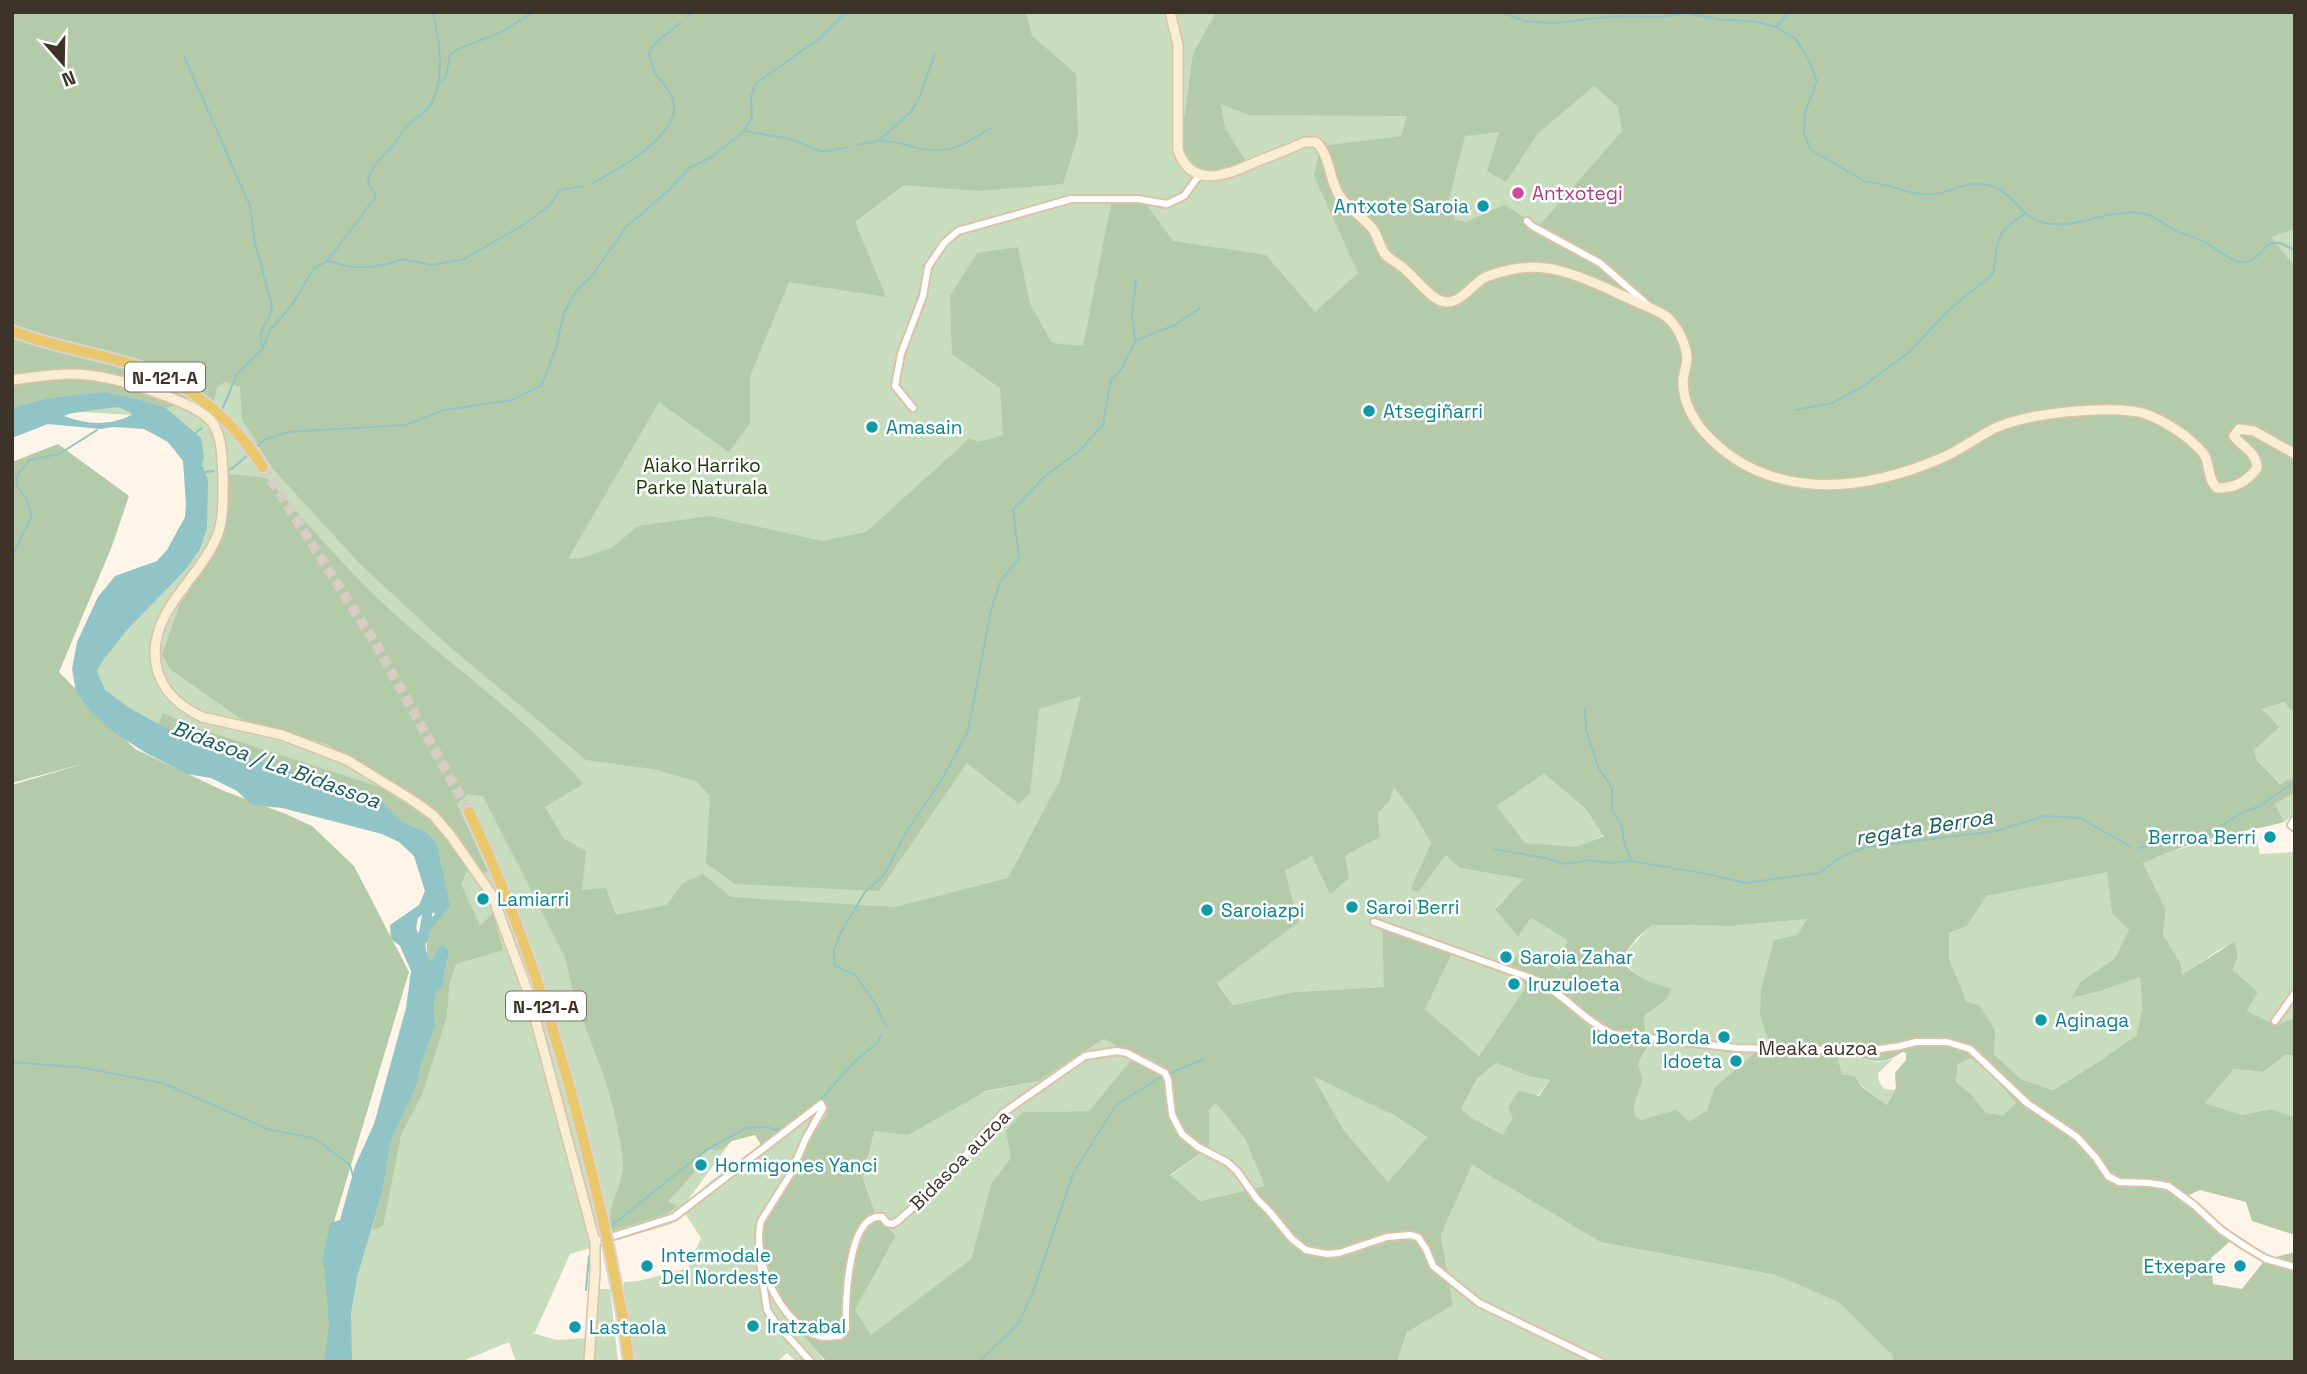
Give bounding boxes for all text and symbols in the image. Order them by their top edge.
north arrow [28,28,98,98]
text: N [58,65,79,92]
place label: Antxotegi [1532,181,1623,206]
marker: Antxotegi [1510,185,1526,201]
place label: Antxote Saroia [1334,194,1469,219]
marker: Antxote Saroia [1475,198,1491,214]
road number: N-121-A [125,362,205,391]
place label: Atsegiñarri [1383,399,1483,424]
marker: Atsegiñarri [1361,403,1377,419]
place label: Amasain [886,415,962,440]
marker: Amasain [864,419,880,435]
park label: Aiako Harriko Parke Naturala [636,453,768,500]
water label: Bidasoa / La Bidassoa [168,714,385,815]
water label: regata Berroa [1853,803,1996,851]
place label: Berroa Berri [2148,825,2256,850]
marker: Berroa Berri [2262,829,2278,845]
place label: Lamiarri [497,887,569,912]
marker: Lamiarri [475,891,491,907]
place label: Saroi Berri [1366,895,1459,920]
place label: Saroiazpi [1221,898,1305,923]
marker: Saroi Berri [1344,899,1360,915]
marker: Saroiazpi [1199,902,1215,918]
place label: Saroia Zahar [1520,945,1633,970]
marker: Saroia Zahar [1498,949,1514,965]
place label: Iruzuloeta [1528,972,1620,997]
marker: Iruzuloeta [1506,976,1522,992]
road number: N-121-A [506,992,586,1021]
place label: Aginaga [2055,1008,2129,1033]
marker: Aginaga [2033,1012,2049,1028]
place label: Idoeta Borda [1592,1025,1710,1050]
marker: Idoeta Borda [1716,1029,1732,1045]
street label: Meaka auzoa [1759,1036,1878,1061]
place label: Idoeta [1663,1049,1722,1074]
marker: Idoeta [1728,1053,1744,1069]
street label: Bidasoa auzoa [904,1104,1016,1216]
place label: Hormigones Yanci [715,1153,878,1178]
marker: Hormigones Yanci [693,1157,709,1173]
place label: Intermodale Del Nordeste [661,1243,779,1290]
place label: Etxepare [2143,1254,2226,1279]
marker: Intermodale Del Nordeste [639,1258,655,1274]
marker: Etxepare [2232,1258,2248,1274]
place label: Iratzabal [767,1314,846,1339]
place label: Lastaola [589,1315,667,1340]
marker: Iratzabal [745,1318,761,1334]
marker: Lastaola [567,1319,583,1335]

